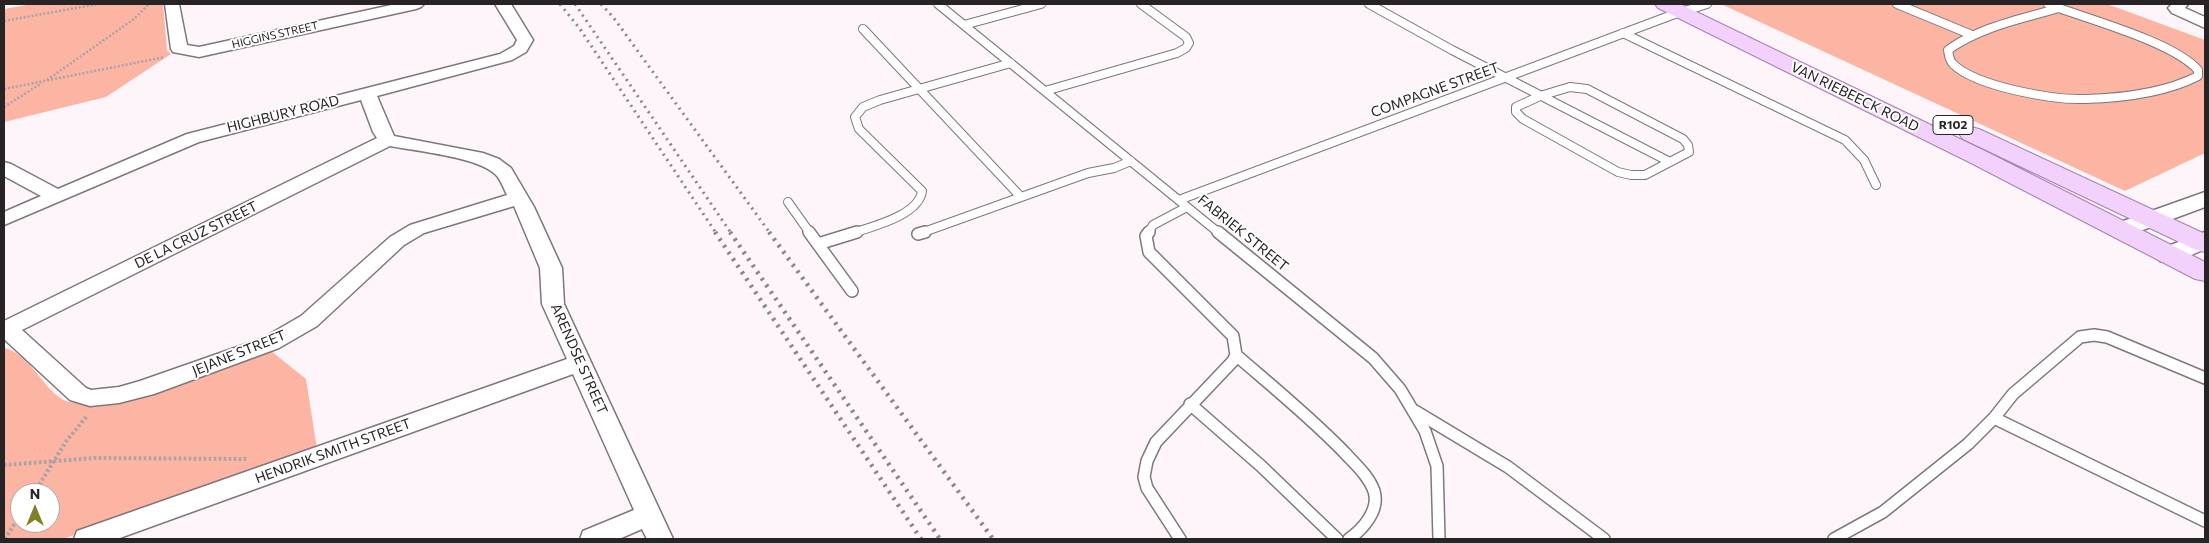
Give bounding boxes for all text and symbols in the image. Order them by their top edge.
street label: HIGGINS STREET [231,19,319,51]
street label: COMPAGNE STREET [1369,59,1501,121]
street label: VAN RIEBEECK ROAD [1788,59,1922,135]
street label: HIGHBURY ROAD [225,92,341,136]
road number: R102 [1933,116,1973,134]
street label: FABRIEK STREET [1194,191,1292,275]
street label: DE LA CRUZ STREET [132,198,260,272]
street label: ARENDSE STREET [547,301,611,417]
street label: JEJANE STREET [190,327,288,379]
street label: HENDRIK SMITH STREET [253,415,413,487]
north arrow [10,483,60,533]
text: N [30,485,40,502]

